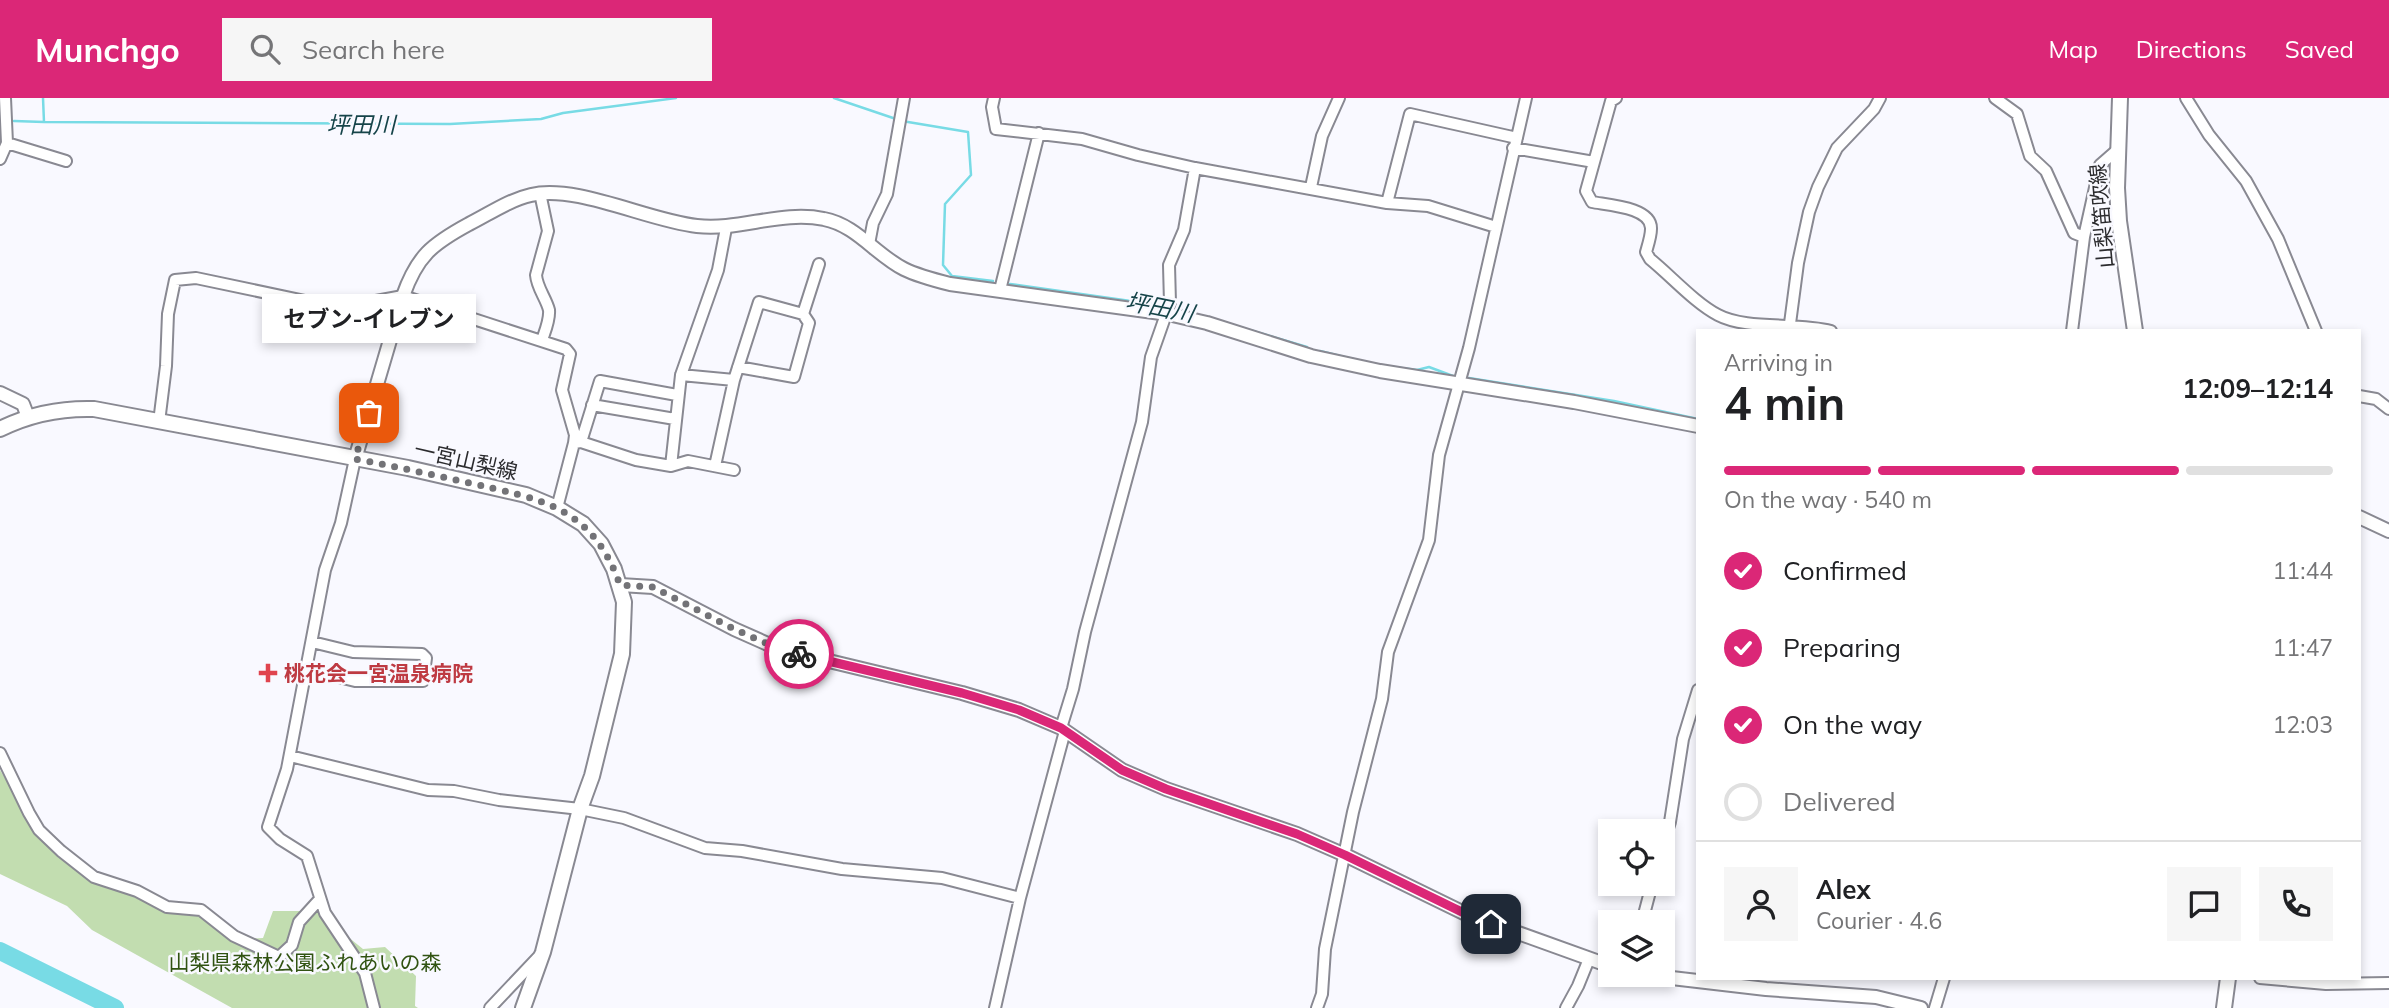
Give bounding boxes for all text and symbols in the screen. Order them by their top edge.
search box [222,18,712,81]
text: Munchgo [35,29,180,70]
icon: search [246,30,284,68]
text: Search here [302,33,445,66]
text: Map [2048,34,2098,64]
text: Directions [2136,34,2247,64]
text: Saved [2285,34,2354,64]
water label: 坪田川 [327,110,399,139]
street label: 山梨笛吹線 [2083,163,2119,269]
water label: 坪田川 [1123,286,1200,328]
callout: セブン-イレブン [262,294,476,343]
text: セブン-イレブン [283,304,455,333]
text: Arriving in [1724,348,1833,377]
text: 12:09–12:14 [2182,372,2333,405]
text: 4 min [1724,374,1845,432]
pin [339,383,399,443]
icon: bag [350,394,388,432]
street label: 一宮山梨線 [412,436,520,484]
text: On the way · 540 m [1724,485,1932,514]
icon: check [1724,552,1762,590]
text: Confirmed [1783,554,1907,587]
text: 11:44 [2273,556,2333,585]
courier [764,619,834,689]
icon: check [1724,629,1762,667]
text: Preparing [1783,631,1901,664]
text: 11:47 [2273,633,2333,662]
icon: bike [780,635,818,673]
place label: 桃花会一宮温泉病院 [284,660,473,686]
marker: 桃花会一宮温泉病院 [258,663,278,683]
icon: check [1724,706,1762,744]
text: On the way [1783,708,1922,741]
text: 12:03 [2273,710,2333,739]
text: Delivered [1783,785,1896,818]
map controls [1598,819,1675,987]
button: locate [1598,819,1675,896]
button: person [1724,867,1798,941]
button: chat [2167,867,2241,941]
button: phone [2259,867,2333,941]
text: Alex [1816,873,1871,906]
pin [1461,894,1521,954]
icon: home [1472,905,1510,943]
text: Courier · 4.6 [1816,906,1942,935]
button: layers [1598,910,1675,987]
park label: 山梨県森林公園ふれあいの森 [169,949,442,975]

